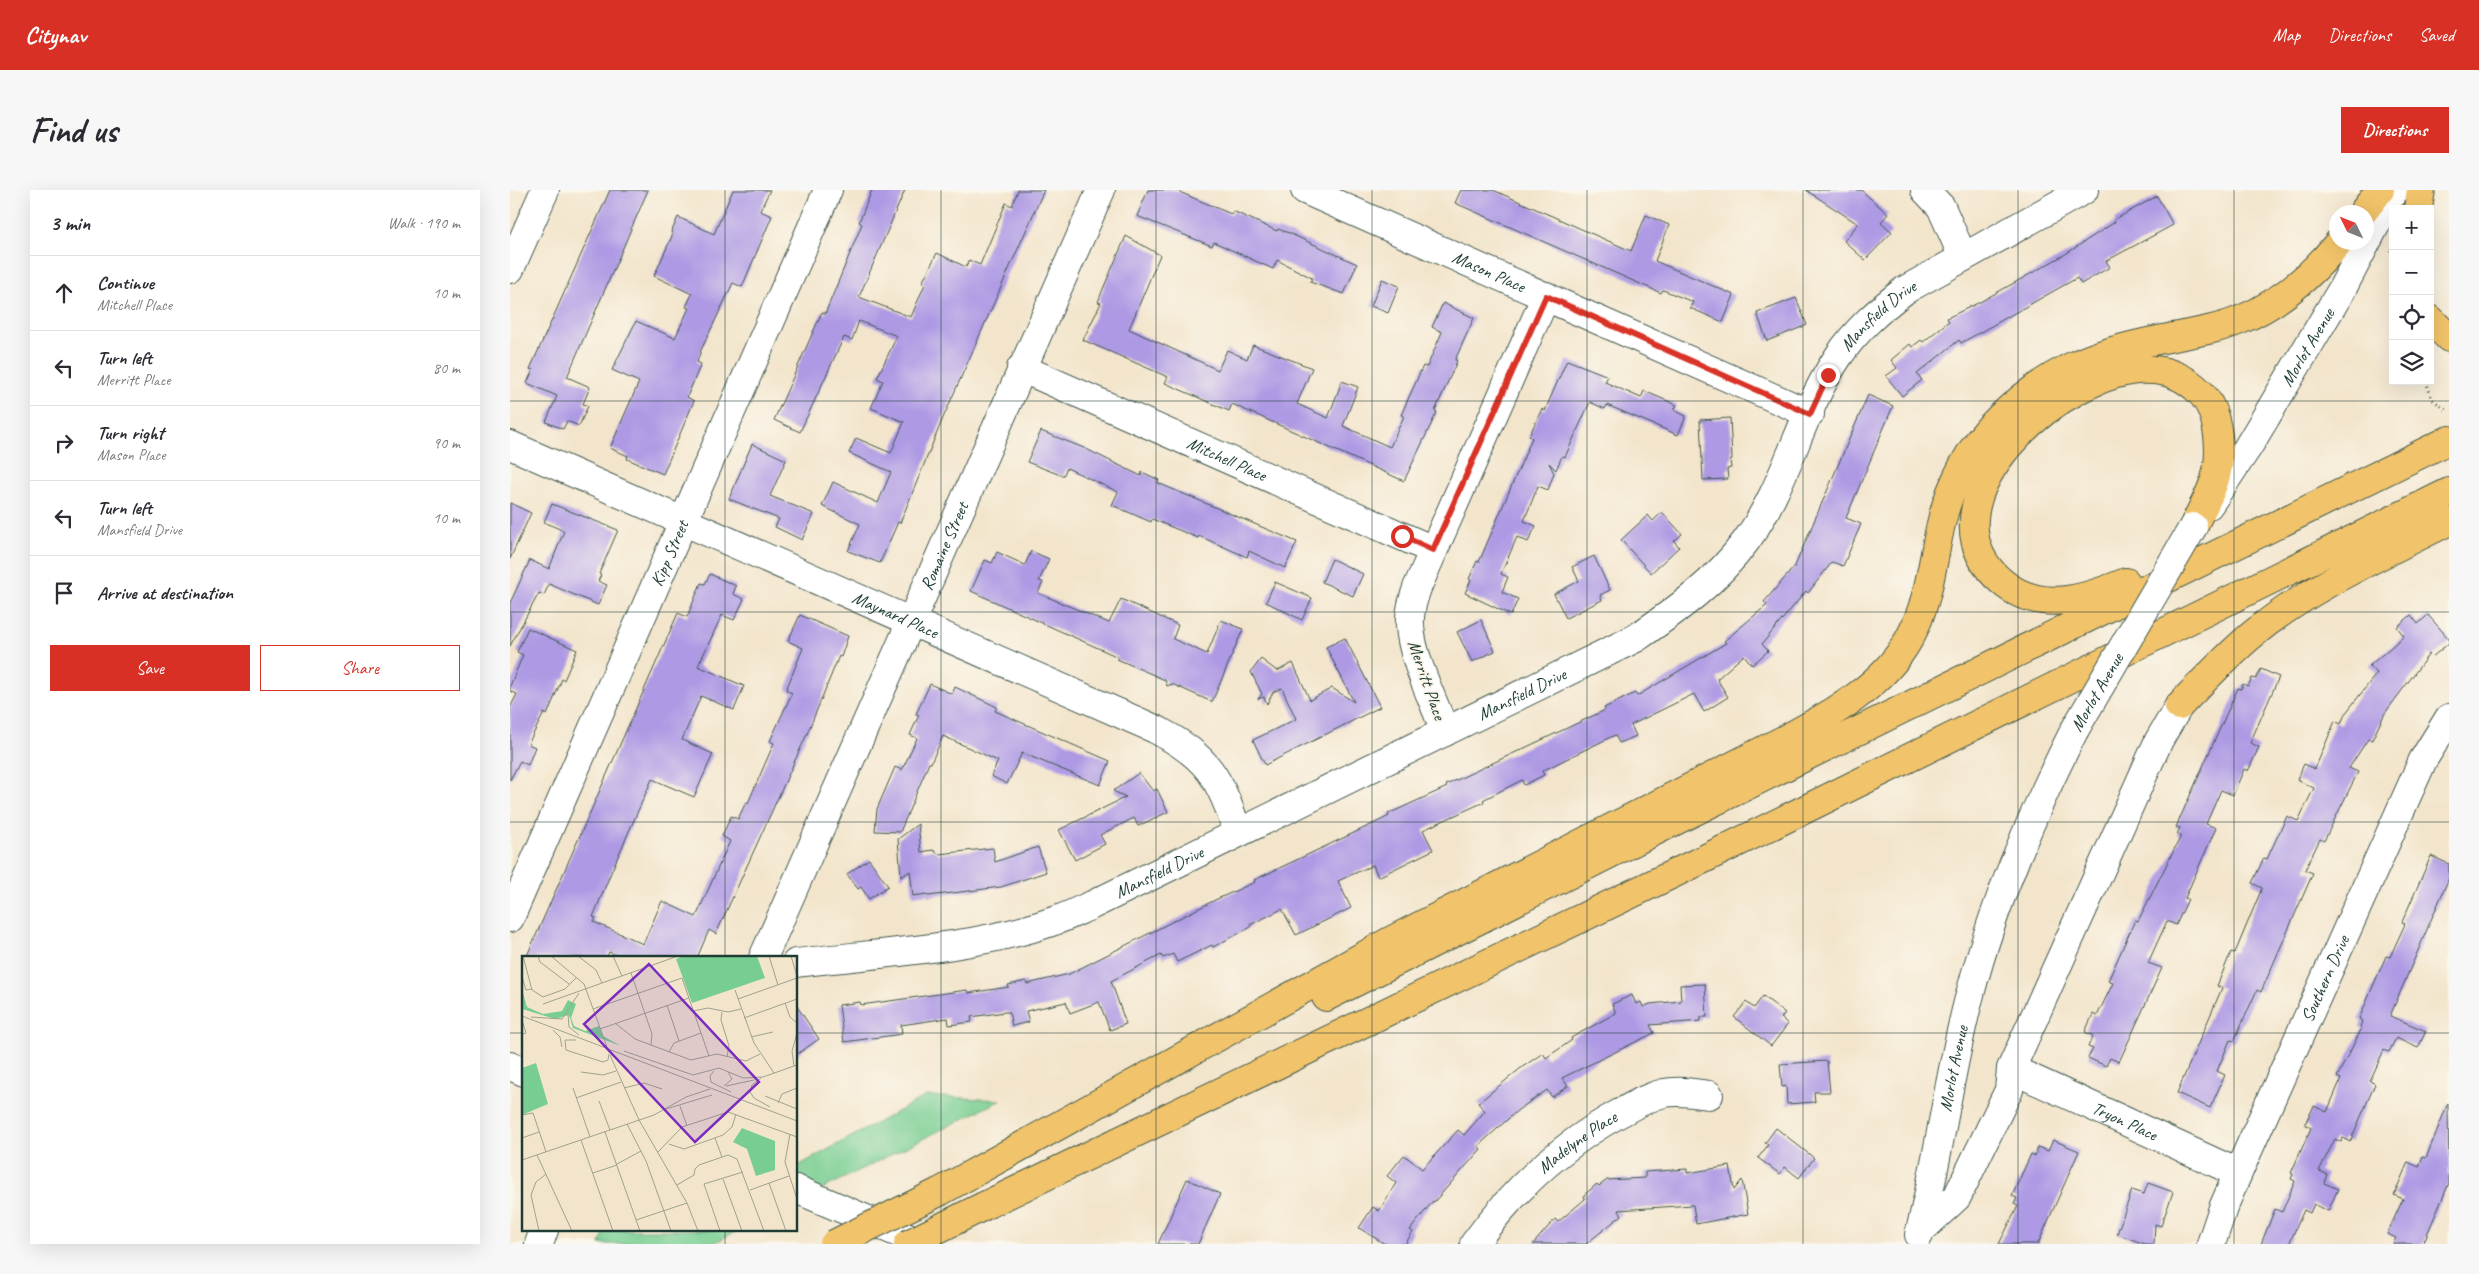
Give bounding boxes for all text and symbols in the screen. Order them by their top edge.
text: Citynav [25,20,86,50]
text: Map [2273,24,2300,46]
text: Directions [2328,24,2391,46]
text: Saved [2419,24,2454,46]
button: Directions [2341,107,2449,153]
text: Find us [30,108,117,153]
north arrow [2329,205,2374,250]
map controls [2389,205,2434,385]
button: + [2389,205,2434,250]
text: 3 min [50,210,90,236]
text: Walk · 190 m [388,213,460,233]
street label: Mason Place [1449,246,1529,298]
button: − [2389,250,2434,295]
text: Continue [97,271,154,295]
street label: Mansfield Drive [1835,275,1921,355]
icon: ahead [50,279,78,307]
text: 10 m [433,283,460,303]
text: Mitchell Place [97,295,172,315]
button: locate [2389,295,2434,340]
street label: Morlot Avenue [2276,303,2340,390]
button: layers [2389,340,2434,385]
text: Turn left [97,346,152,370]
icon: left [50,354,78,382]
text: 80 m [433,358,460,378]
route end [1817,364,1840,387]
text: Merritt Place [97,370,171,390]
text: Turn right [97,421,164,445]
icon: right [50,429,78,457]
street label: Mitchell Place [1184,432,1271,486]
text: 90 m [433,433,460,453]
text: Mason Place [97,445,165,465]
text: Turn left [97,496,152,520]
street label: Romaine Street [915,497,974,593]
icon: left [50,504,78,532]
text: 10 m [433,508,460,528]
street label: Kipp Street [645,515,694,589]
text: Mansfield Drive [97,520,182,540]
route start [1391,525,1414,548]
icon: arrive [50,579,78,607]
text: Arrive at destination [97,581,233,605]
street label: Maynard Place [849,586,943,644]
street label: Merritt Place [1403,637,1451,724]
button: Save [50,645,250,691]
button: Share [260,645,460,691]
street label: Morlot Avenue [2065,648,2129,735]
street label: Mansfield Drive [1474,663,1571,725]
street label: Mansfield Drive [1111,841,1208,903]
street label: Southern Drive [2296,931,2355,1025]
inset map [522,956,798,1232]
street label: Morlot Avenue [1934,1022,1973,1113]
street label: Tryon Place [2089,1097,2162,1146]
street label: Madelyne Place [1533,1105,1622,1178]

